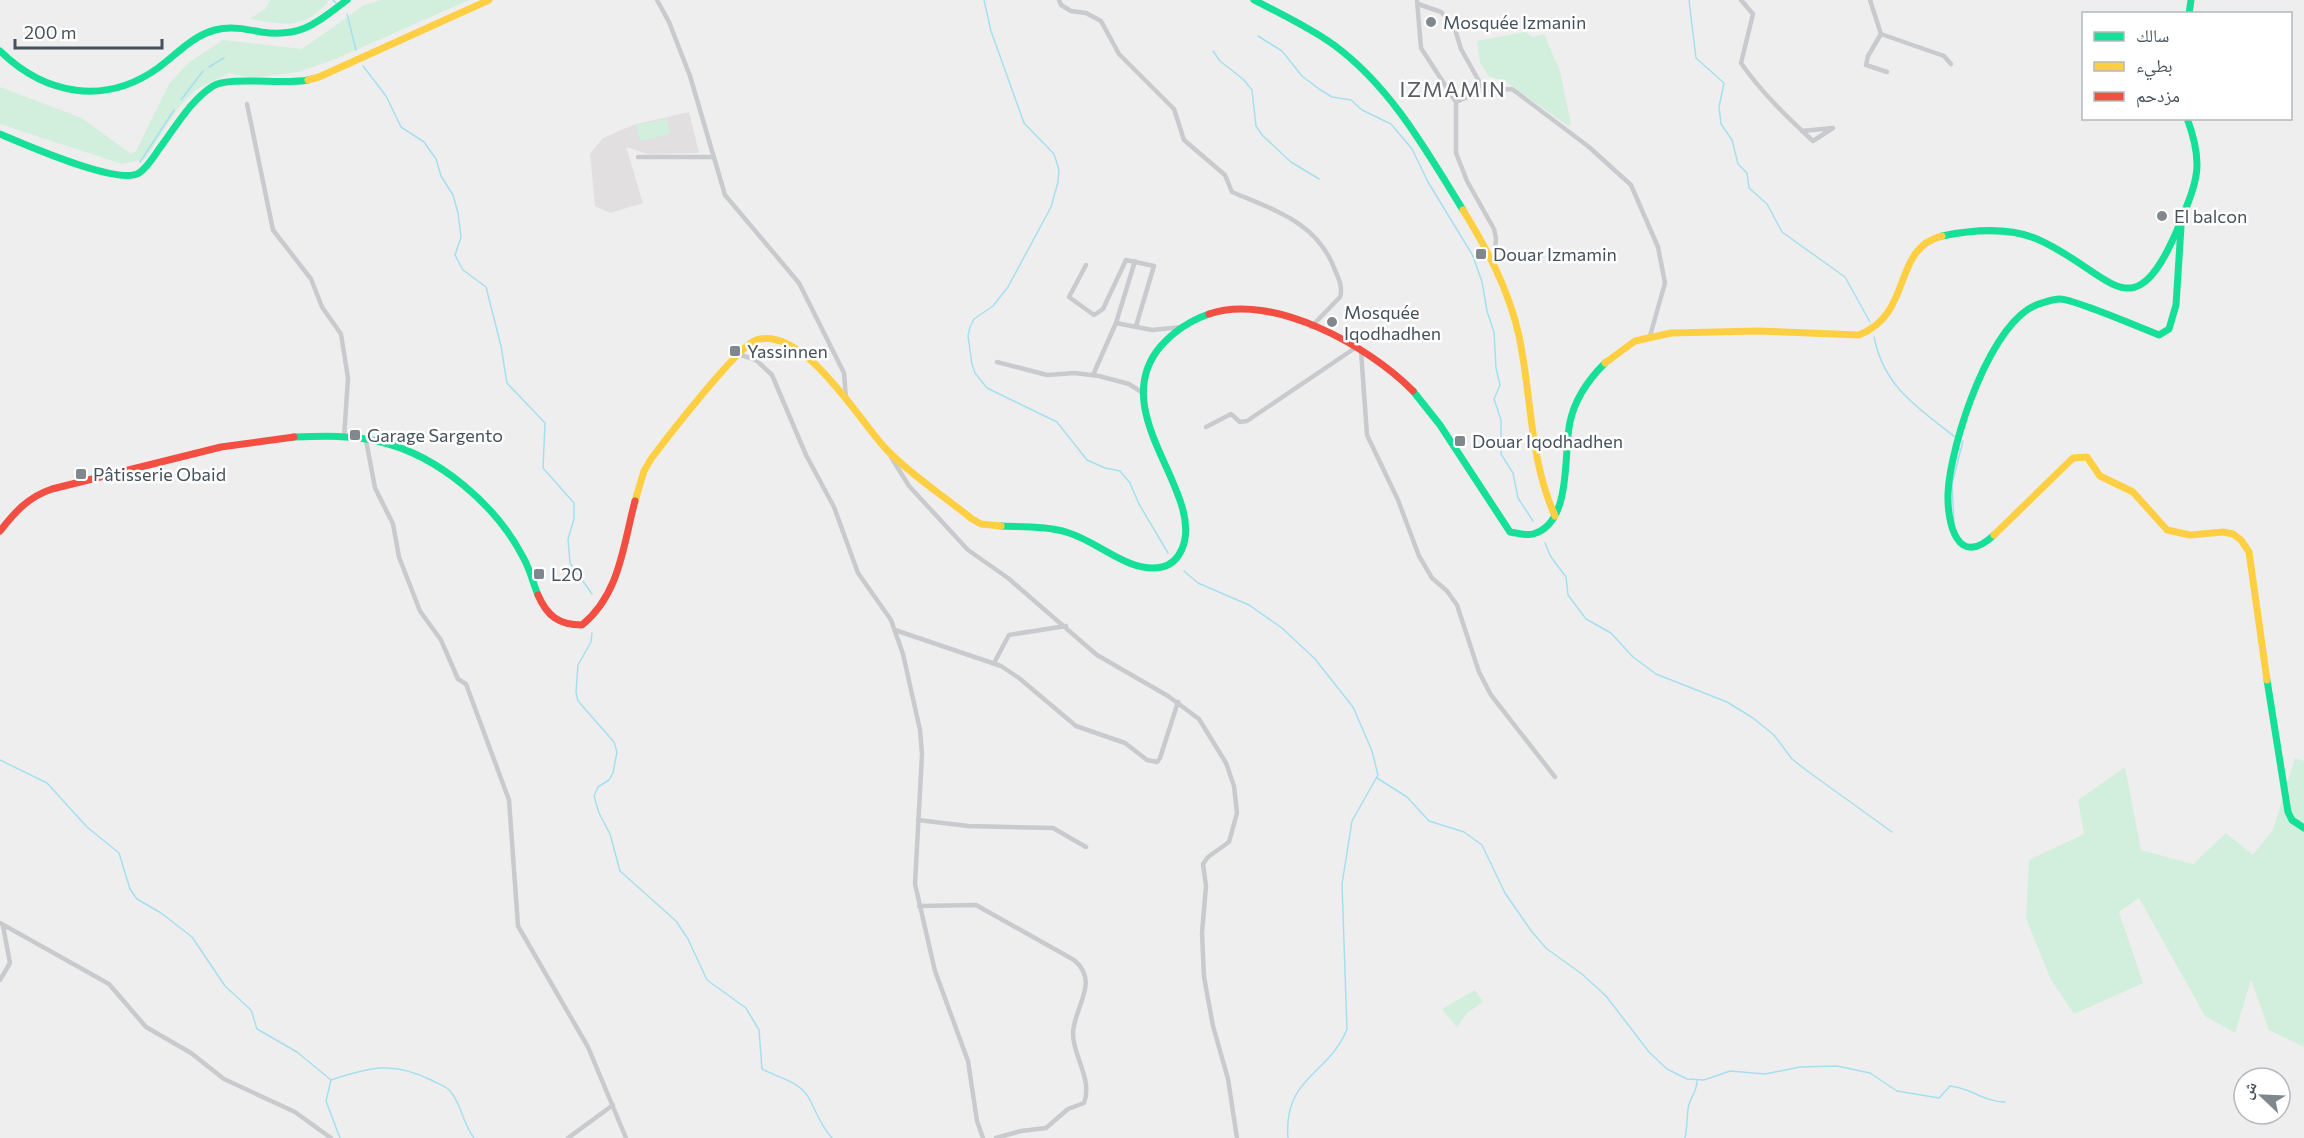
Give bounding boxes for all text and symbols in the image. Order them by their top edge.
place label: Mosquée Izmanin [1443,11,1586,33]
scale bar [15,12,162,50]
legend [2082,12,2292,120]
marker: Mosquée Izmanin [1424,15,1438,29]
text: 200 m [24,21,77,43]
text: سالك [2136,24,2169,46]
text: بطيء [2136,54,2173,81]
district label: IZMAMIN [1400,76,1506,101]
text: مزدحم [2136,84,2180,108]
place label: El balcon [2174,205,2247,227]
marker: El balcon [2155,209,2169,223]
place label: Douar Izmamin [1493,243,1617,265]
marker: Douar Izmamin [1474,247,1488,261]
place label: Mosquée Iqodhadhen [1344,301,1441,344]
marker: Mosquée Iqodhadhen [1325,315,1339,329]
place label: Yassinnen [747,340,828,362]
marker: Yassinnen [728,344,742,358]
place label: Garage Sargento [367,424,503,446]
marker: Garage Sargento [348,428,362,442]
place label: Douar Iqodhadhen [1472,430,1623,452]
marker: Douar Iqodhadhen [1453,434,1467,448]
place label: Pâtisserie Obaid [93,463,226,485]
marker: Pâtisserie Obaid [74,467,88,481]
place label: L20 [551,563,583,585]
marker: L20 [532,567,546,581]
north arrow [2232,1066,2292,1126]
text: ش [2236,1078,2261,1102]

